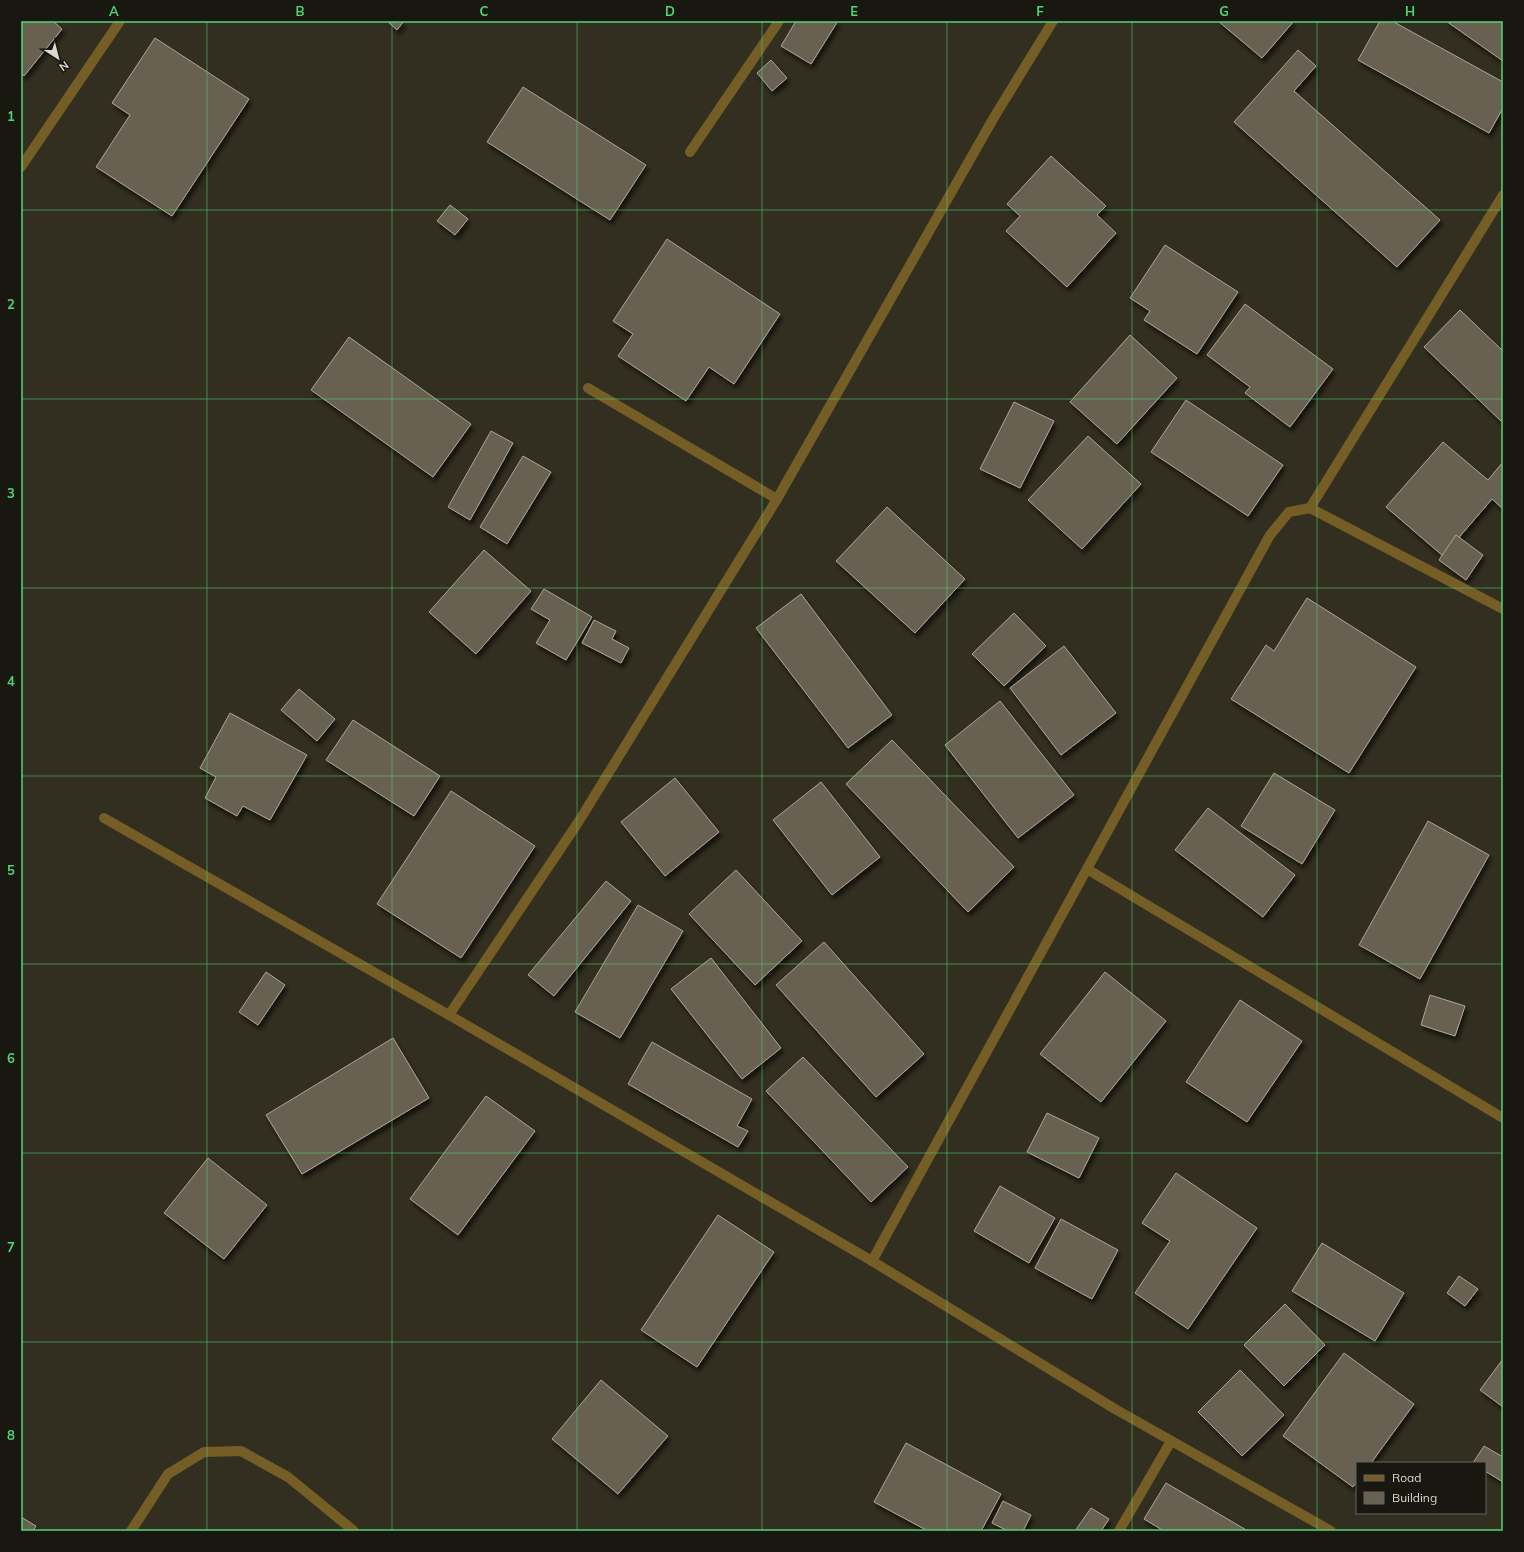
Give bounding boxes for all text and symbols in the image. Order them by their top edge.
text: A [109,3,119,19]
text: B [296,3,305,19]
text: C [480,3,489,19]
text: D [665,3,675,19]
text: E [850,3,858,19]
text: F [1036,3,1044,19]
text: G [1219,3,1229,19]
text: H [1405,3,1415,19]
north arrow [38,38,78,78]
text: N [56,58,71,74]
text: 1 [7,108,15,124]
text: 2 [7,296,15,312]
text: 3 [7,485,15,501]
text: 4 [7,673,15,689]
text: 5 [7,862,15,878]
text: 6 [7,1050,15,1066]
text: 7 [7,1239,15,1255]
text: 8 [7,1427,15,1443]
legend [1356,1462,1486,1514]
text: Road [1392,1470,1421,1485]
text: Building [1392,1490,1437,1505]

